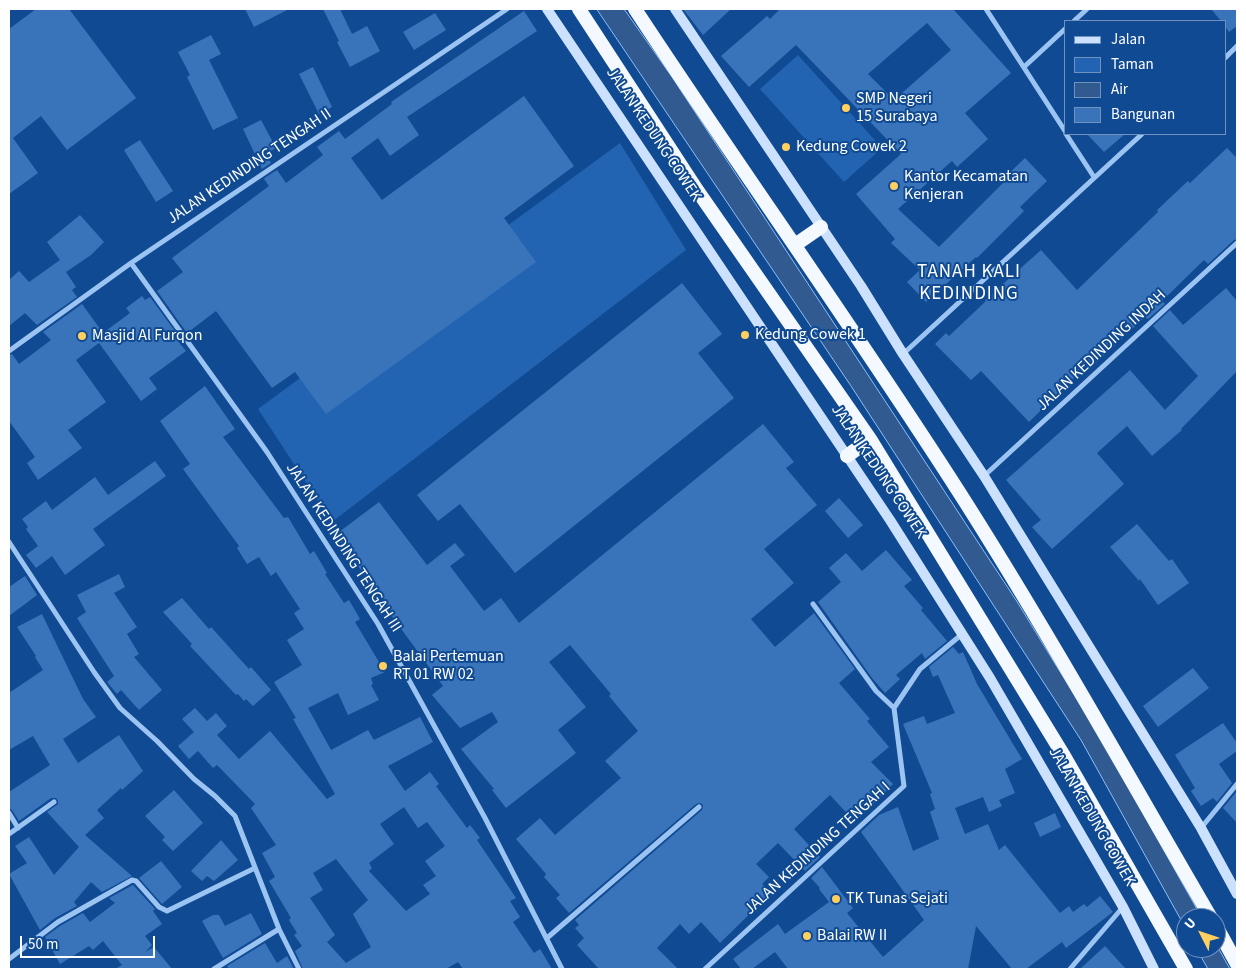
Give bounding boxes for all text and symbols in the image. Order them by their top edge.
legend [1064,20,1226,135]
text: Jalan [1111,29,1145,50]
text: Taman [1111,54,1154,75]
street label: JALAN KEDUNG COWEK [601,64,705,206]
text: Air [1111,79,1128,100]
place label: SMP Negeri 15 Surabaya [856,89,937,127]
marker: SMP Negeri 15 Surabaya [840,102,852,114]
text: Bangunan [1111,104,1175,125]
street label: JALAN KEDINDING TENGAH II [164,105,336,229]
place label: Kedung Cowek 2 [796,137,907,157]
marker: Kedung Cowek 2 [780,141,792,153]
place label: Kantor Kecamatan Kenjeran [904,167,1028,205]
marker: Kantor Kecamatan Kenjeran [888,180,900,192]
district label: TANAH KALI KEDINDING [916,262,1022,306]
street label: JALAN KEDINDING INDAH [1034,286,1170,416]
place label: Kedung Cowek 1 [755,325,866,345]
place label: Masjid Al Furqon [92,326,202,346]
marker: Kedung Cowek 1 [739,329,751,341]
marker: Masjid Al Furqon [76,330,88,342]
street label: JALAN KEDUNG COWEK [826,401,930,543]
street label: JALAN KEDINDING TENGAH III [281,460,405,636]
place label: Balai Pertemuan RT 01 RW 02 [393,647,504,685]
marker: Balai Pertemuan RT 01 RW 02 [377,660,389,672]
street label: JALAN KEDUNG COWEK [1043,744,1139,890]
street label: JALAN KEDINDING TENGAH I [741,778,895,920]
place label: TK Tunas Sejati [846,889,948,909]
marker: TK Tunas Sejati [830,893,842,905]
north arrow [1176,908,1226,958]
text: U [1180,914,1201,934]
scale bar [22,926,158,958]
place label: Balai RW II [817,926,887,946]
marker: Balai RW II [801,930,813,942]
text: 50 m [28,934,58,955]

